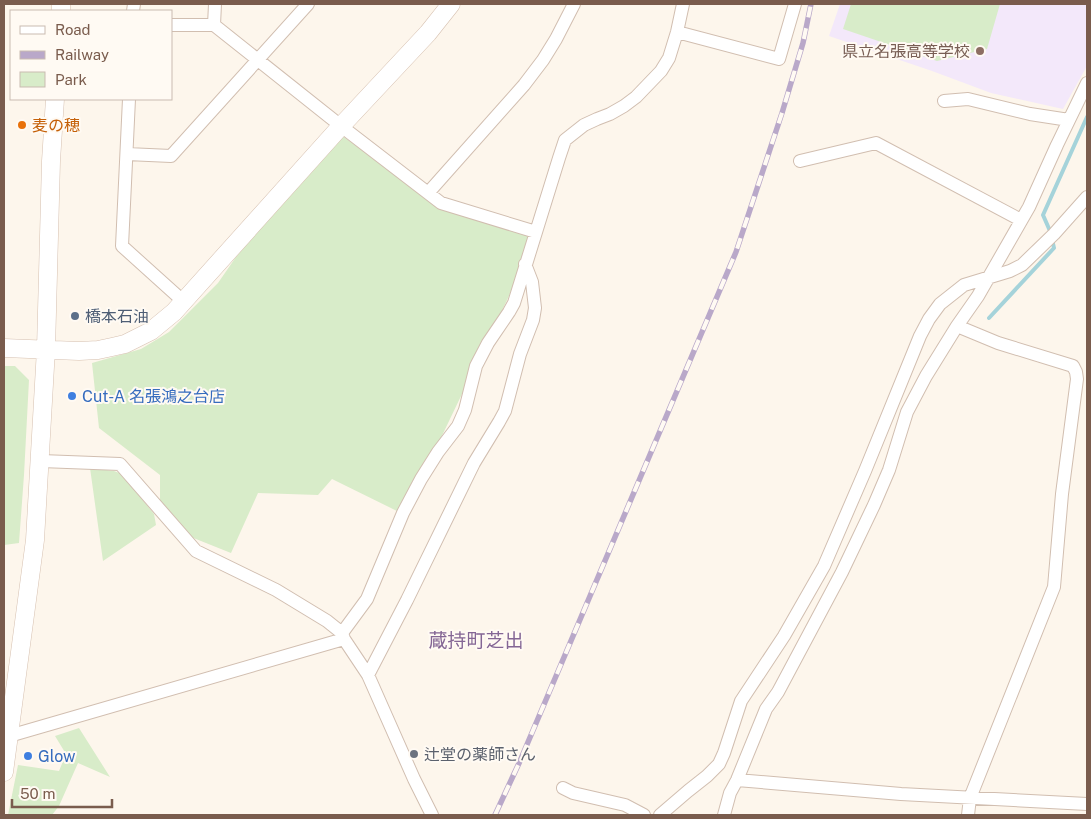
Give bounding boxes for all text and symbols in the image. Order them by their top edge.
legend [10,10,172,100]
text: Road [55,21,91,38]
place label: 県立名張高等学校 [842,42,970,61]
marker: 県立名張高等学校 [974,45,986,57]
text: Railway [55,46,109,63]
text: Park [55,71,87,88]
place label: 麦の穂 [32,116,80,135]
marker: 麦の穂 [16,119,28,131]
place label: 橋本石油 [85,307,149,326]
marker: 橋本石油 [69,310,81,322]
place label: Cut-A 名張鴻之台店 [82,387,225,406]
marker: Cut-A 名張鴻之台店 [66,390,78,402]
district label: 蔵持町芝出 [428,629,524,651]
place label: 辻堂の薬師さん [424,745,536,764]
place label: Glow [38,747,76,766]
marker: 辻堂の薬師さん [408,748,420,760]
marker: Glow [22,750,34,762]
scale bar [12,776,112,808]
text: 50 m [20,785,55,802]

